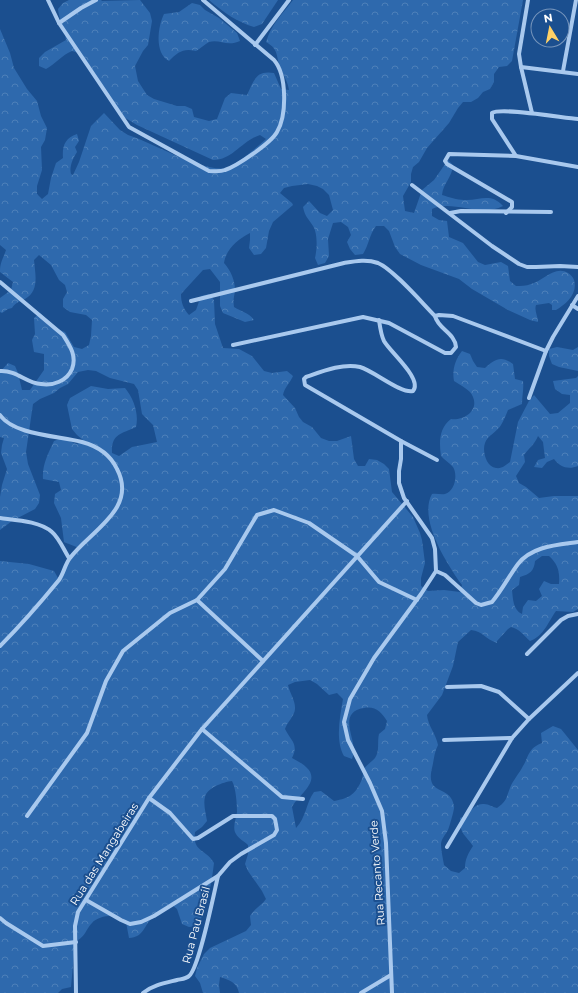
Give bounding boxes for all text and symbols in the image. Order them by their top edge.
north arrow [530,8,570,48]
text: N [543,10,554,26]
street label: Rua das Mangabeiras [67,800,142,908]
street label: Rua Recanto Verde [366,820,388,926]
street label: Rua Pau Brasil [179,885,213,965]

